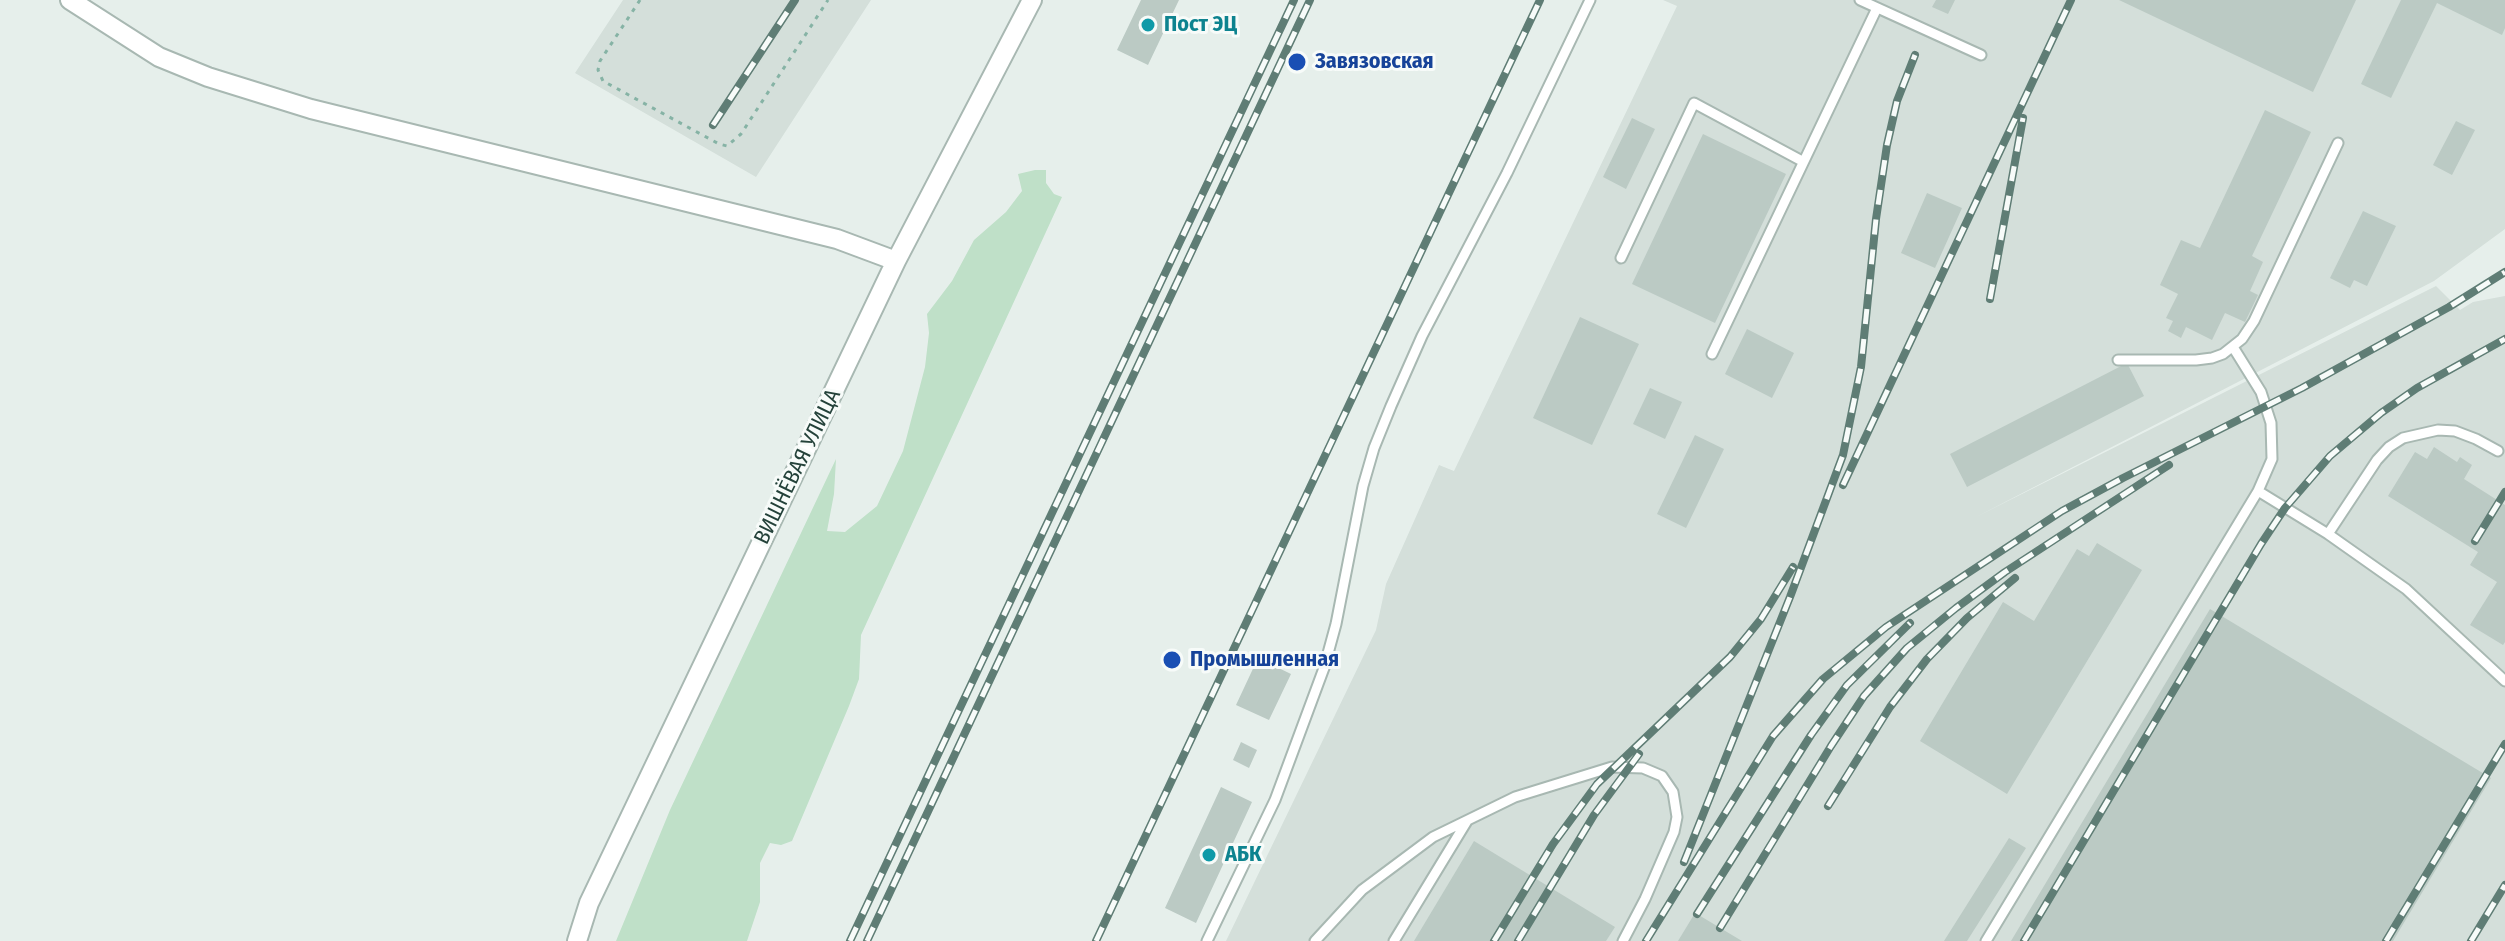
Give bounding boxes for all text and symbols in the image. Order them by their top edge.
place label: Пост ЭЦ [1164,12,1237,38]
marker: Пост ЭЦ [1139,16,1157,34]
place label: Завязовская [1315,49,1434,75]
marker: Завязовская [1286,51,1308,73]
street label: ВИШНЁВАЯ УЛИЦА [749,385,847,549]
place label: Промышленная [1190,647,1339,673]
marker: Промышленная [1161,649,1183,671]
place label: АБК [1225,842,1261,868]
marker: АБК [1200,846,1218,864]

